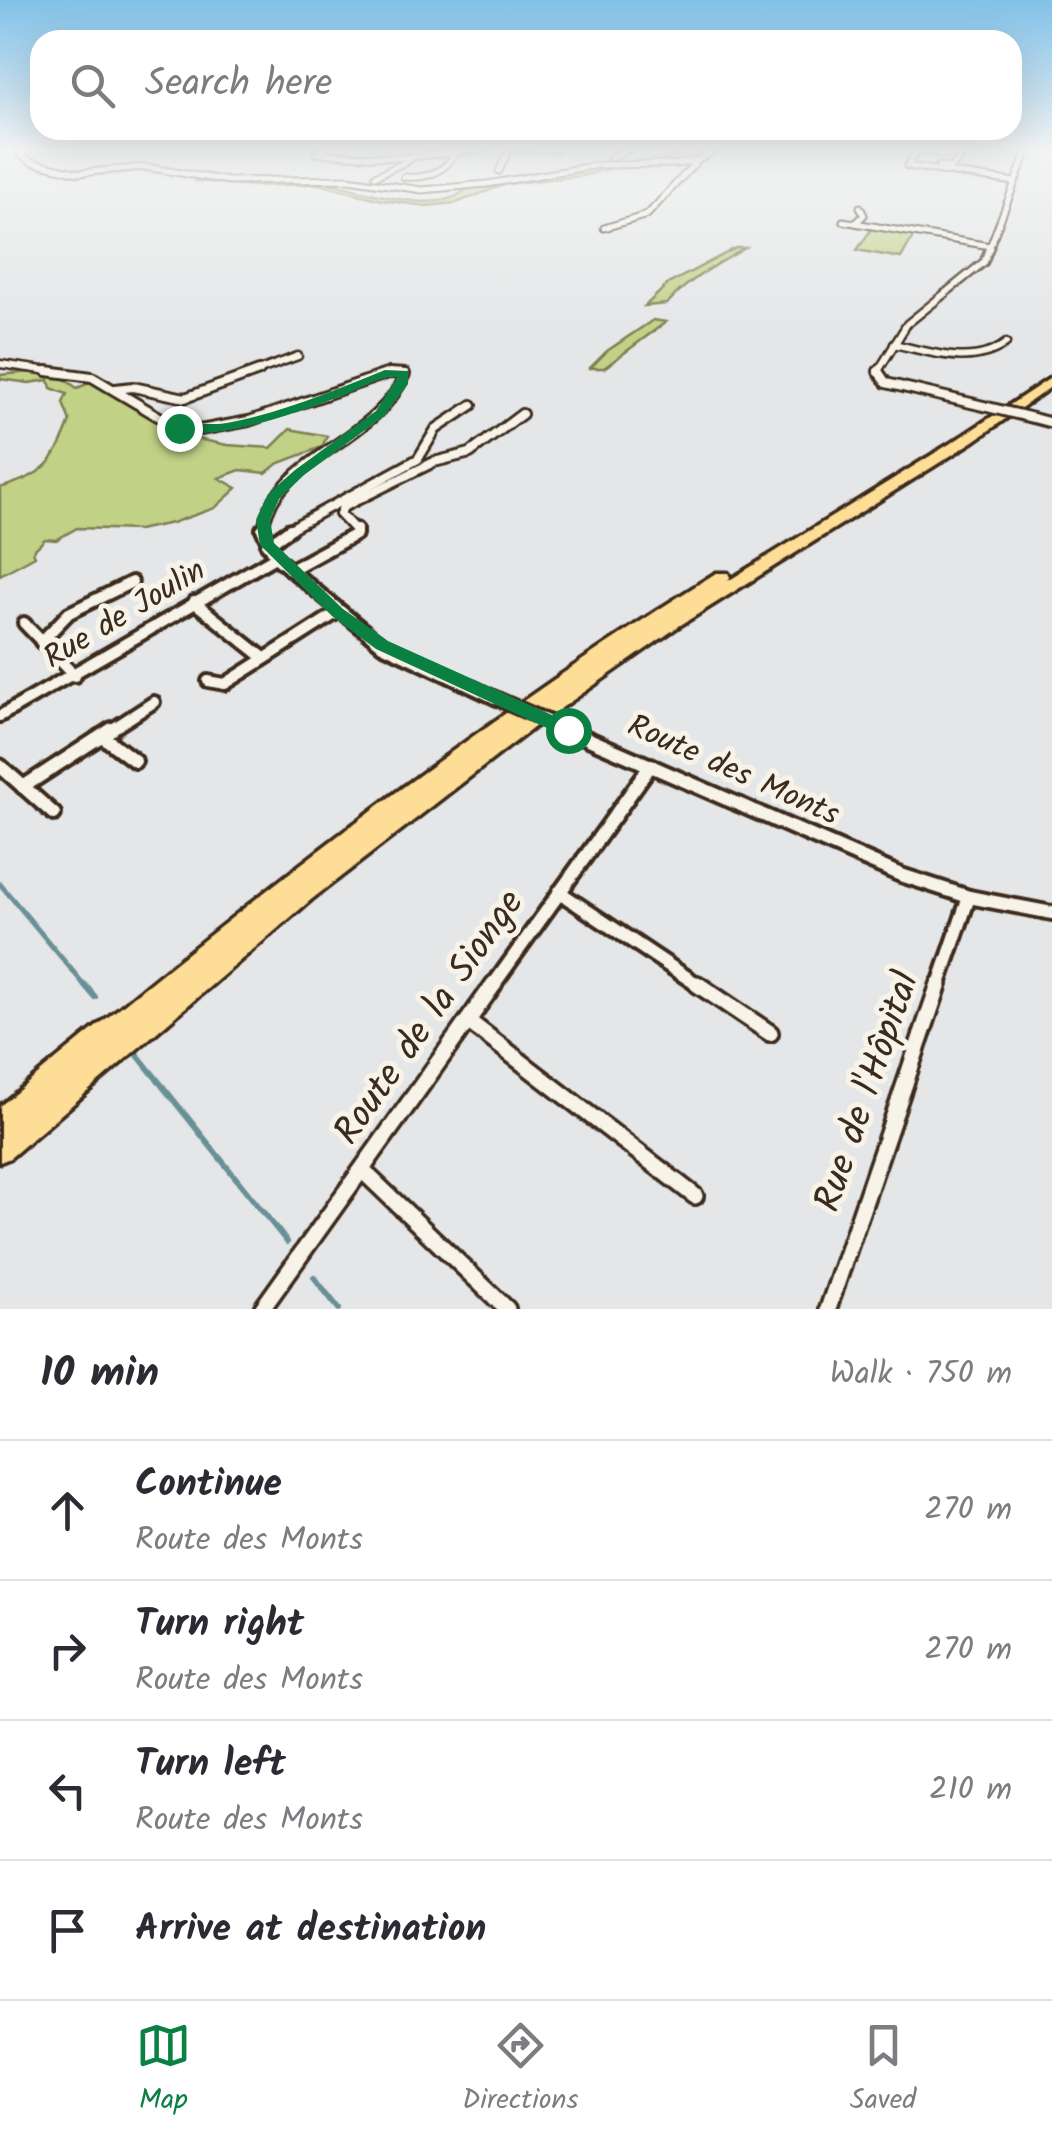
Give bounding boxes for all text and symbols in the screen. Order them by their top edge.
search box [30,30,1022,140]
text: Search here [145,55,332,115]
icon: search [65,58,120,113]
route end [157,406,203,452]
street label: Rue de Joulin [34,546,216,684]
street label: Route des Monts [619,701,848,841]
route start [546,708,592,754]
street label: Route de la Sionge [319,878,541,1158]
street label: Rue de l'Hôpital [799,964,937,1220]
text: 10 min [40,1341,159,1408]
text: Walk · 750 m [830,1349,1012,1400]
text: Continue [135,1455,282,1515]
icon: ahead [40,1483,95,1538]
text: 270 m [924,1485,1012,1536]
text: Route des Monts [135,1515,363,1566]
text: Turn right [135,1595,304,1655]
icon: right [40,1623,95,1678]
text: 270 m [924,1625,1012,1676]
text: Route des Monts [135,1655,363,1706]
text: Turn left [135,1735,286,1795]
icon: left [40,1763,95,1818]
text: 210 m [929,1765,1012,1816]
text: Route des Monts [135,1795,363,1846]
text: Arrive at destination [135,1900,486,1960]
icon: arrive [40,1903,95,1958]
tab: Map [136,2018,191,2123]
tab: Directions [462,2018,578,2123]
tab: Saved [850,2018,916,2123]

